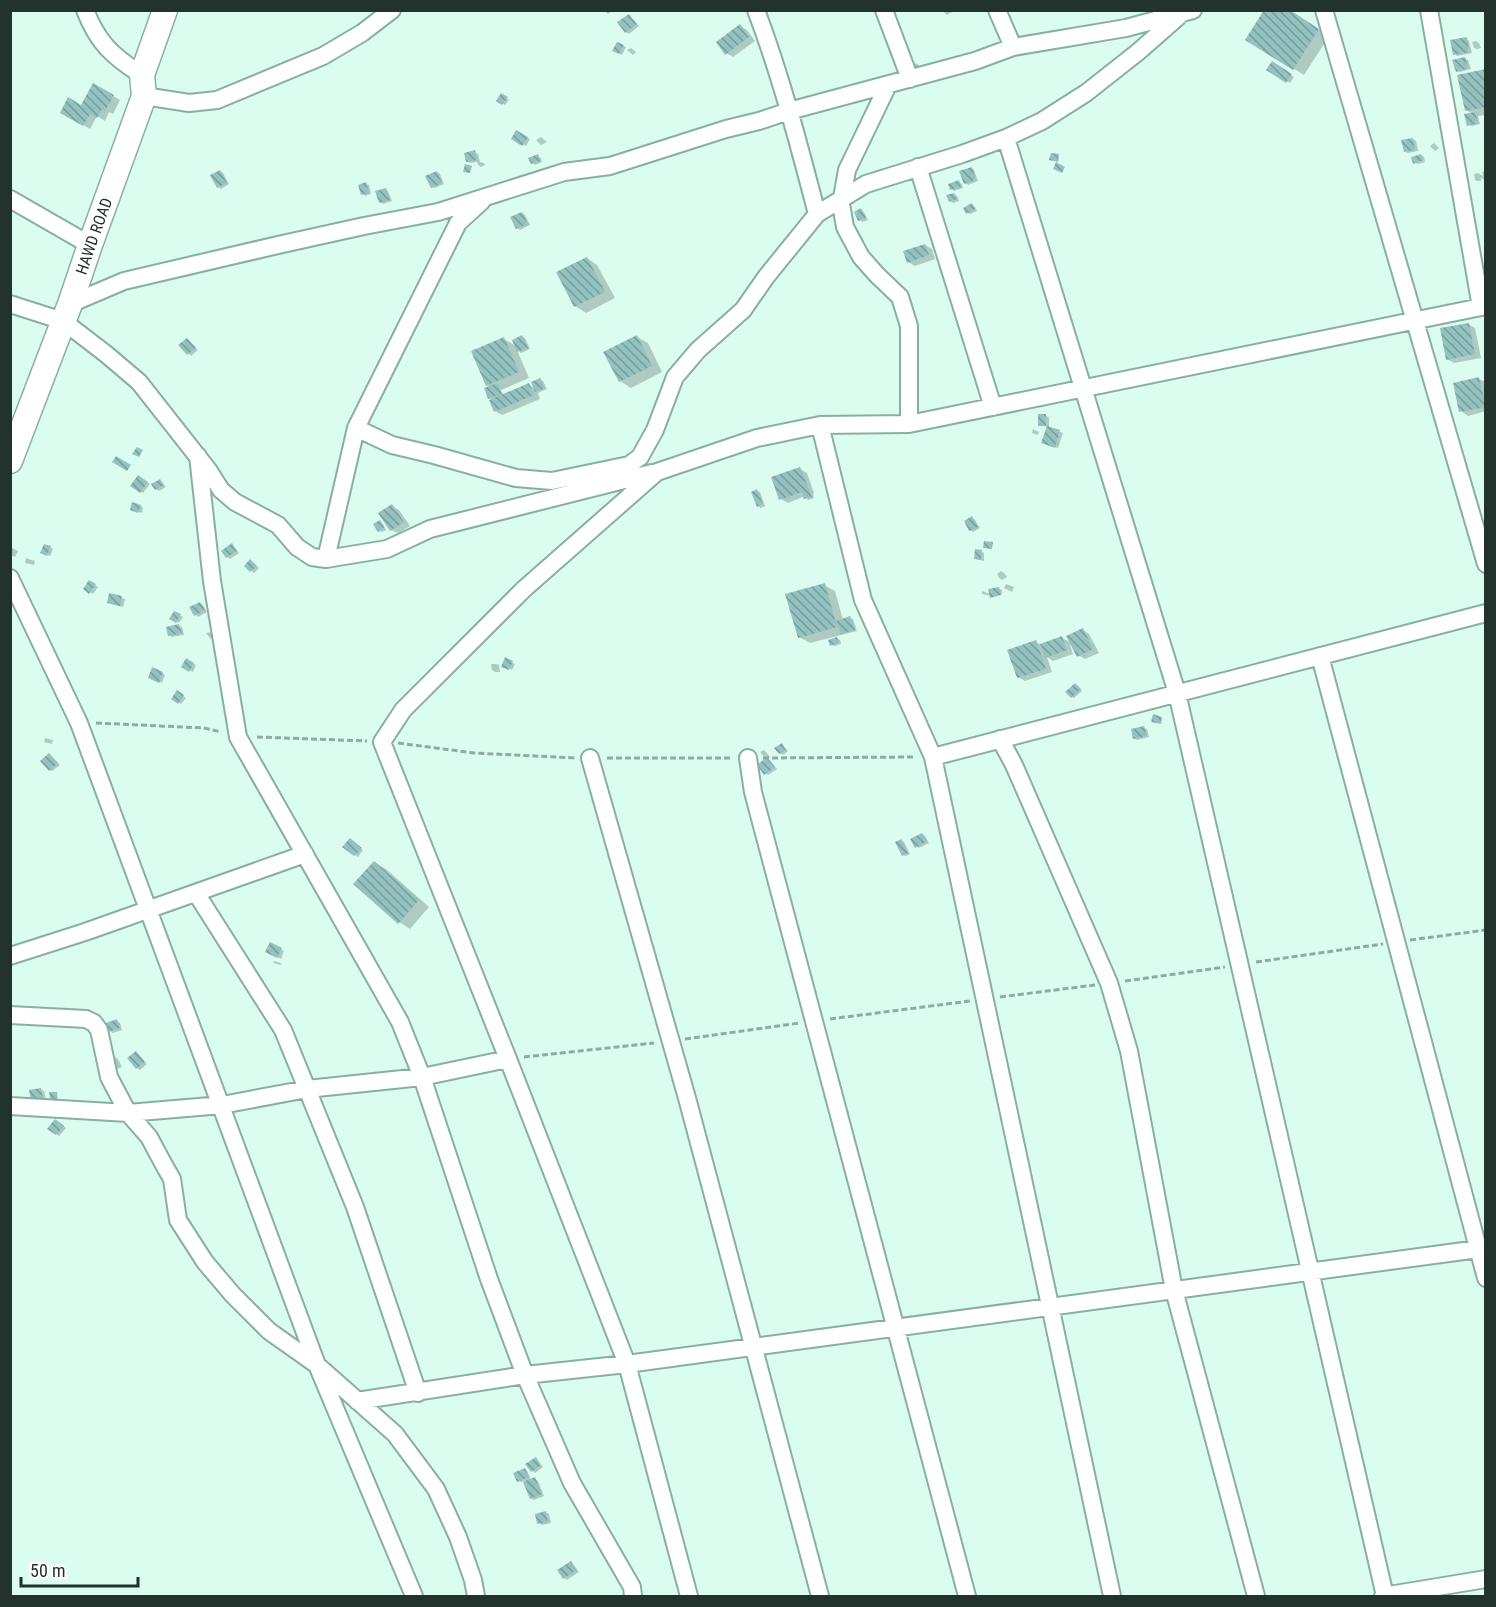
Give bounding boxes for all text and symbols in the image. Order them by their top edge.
street label: HAWD ROAD [71,195,116,277]
scale bar [21,1550,138,1588]
text: 50 m [30,1560,65,1581]

